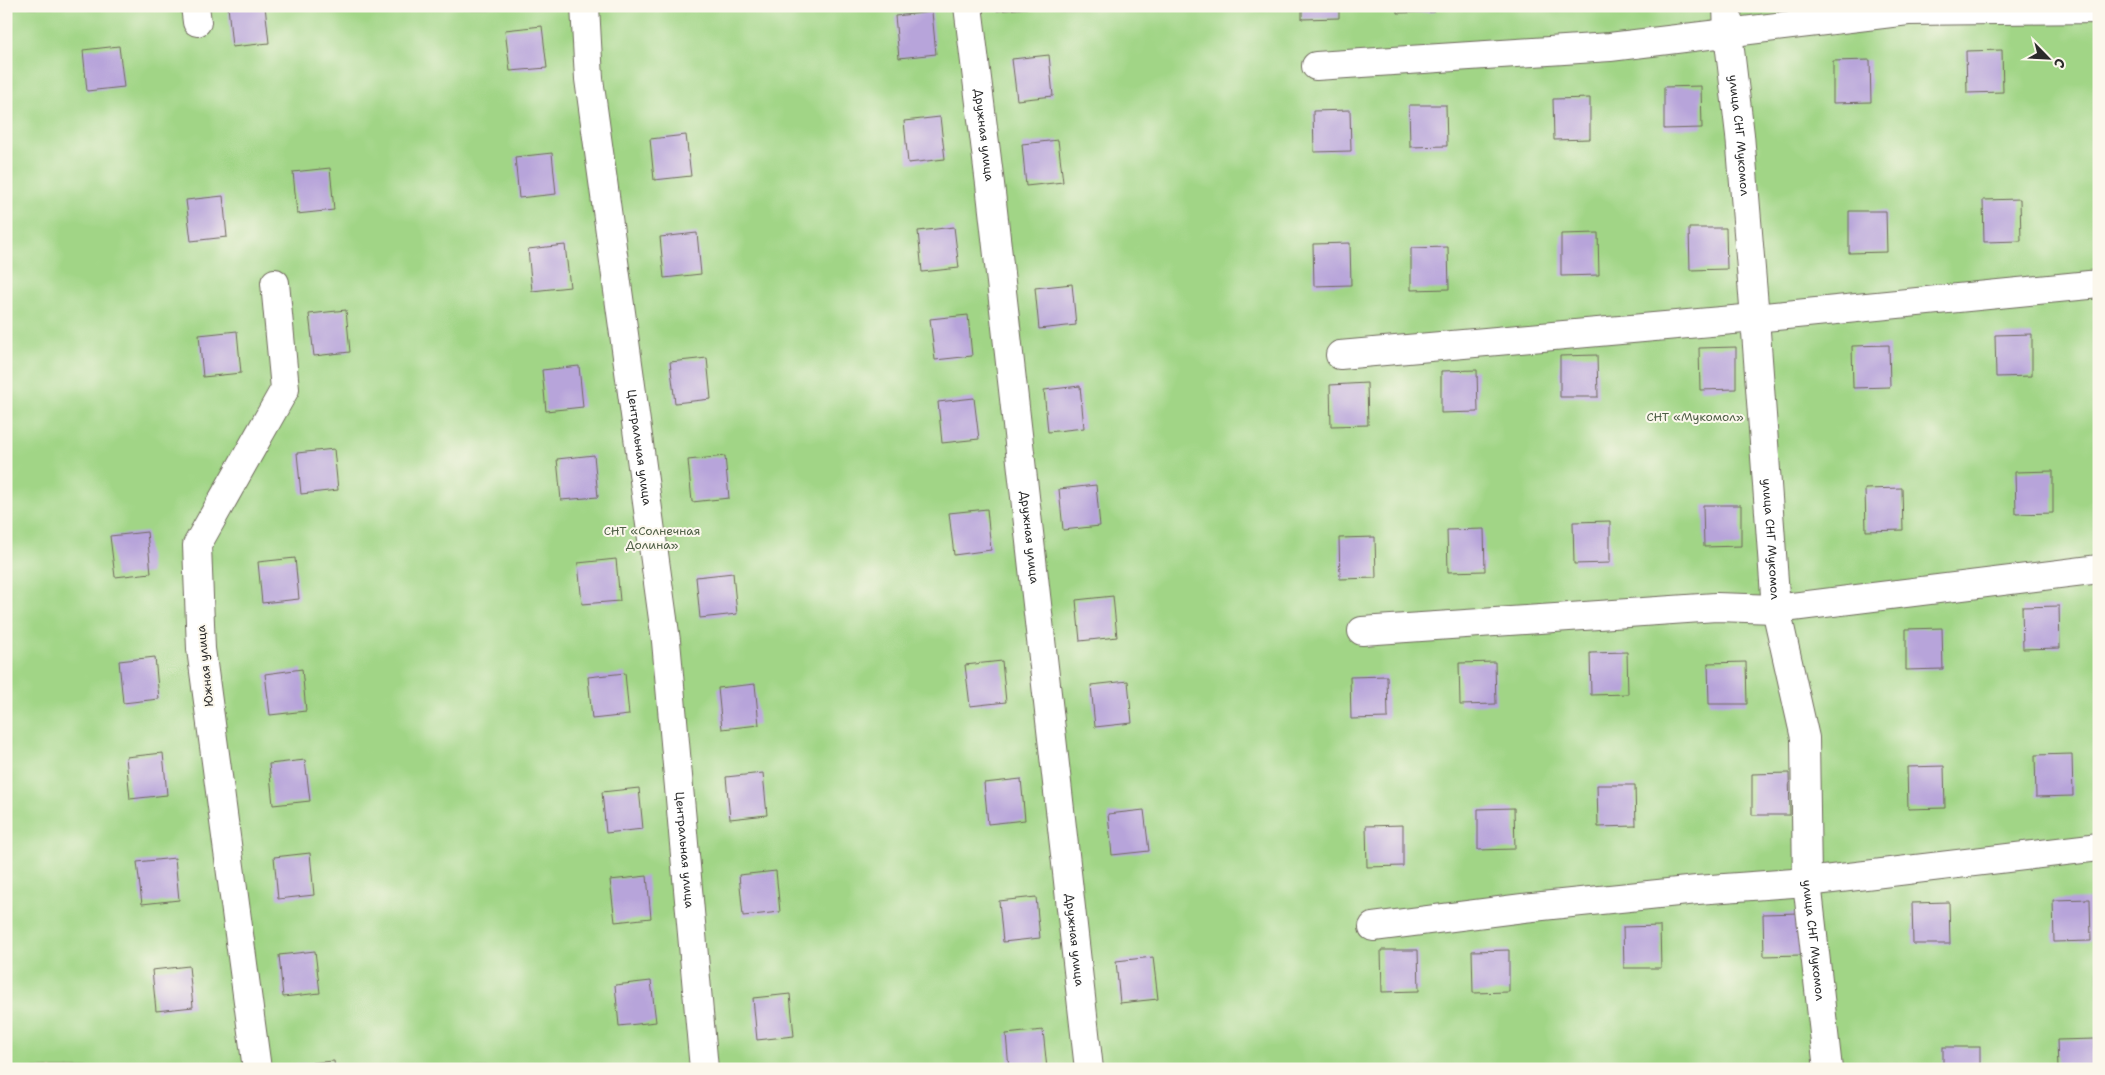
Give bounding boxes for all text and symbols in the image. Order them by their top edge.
north arrow [2022,32,2072,82]
text: С [2050,56,2070,71]
street label: улица СНГ Мукомол [1725,74,1753,197]
street label: Дружная улица [970,88,998,183]
street label: Центральная улица [624,388,655,507]
park label: СНТ «Мукомол» [1646,409,1744,425]
street label: улица СНГ Мукомол [1759,478,1783,601]
street label: Дружная улица [1016,490,1043,585]
park label: СНТ «Солнечная Долина» [604,523,700,553]
street label: Южная улица [193,624,217,707]
street label: Центральная улица [671,791,698,909]
street label: улица СНГ Мукомол [1799,879,1828,1002]
street label: Дружная улица [1061,893,1088,988]

